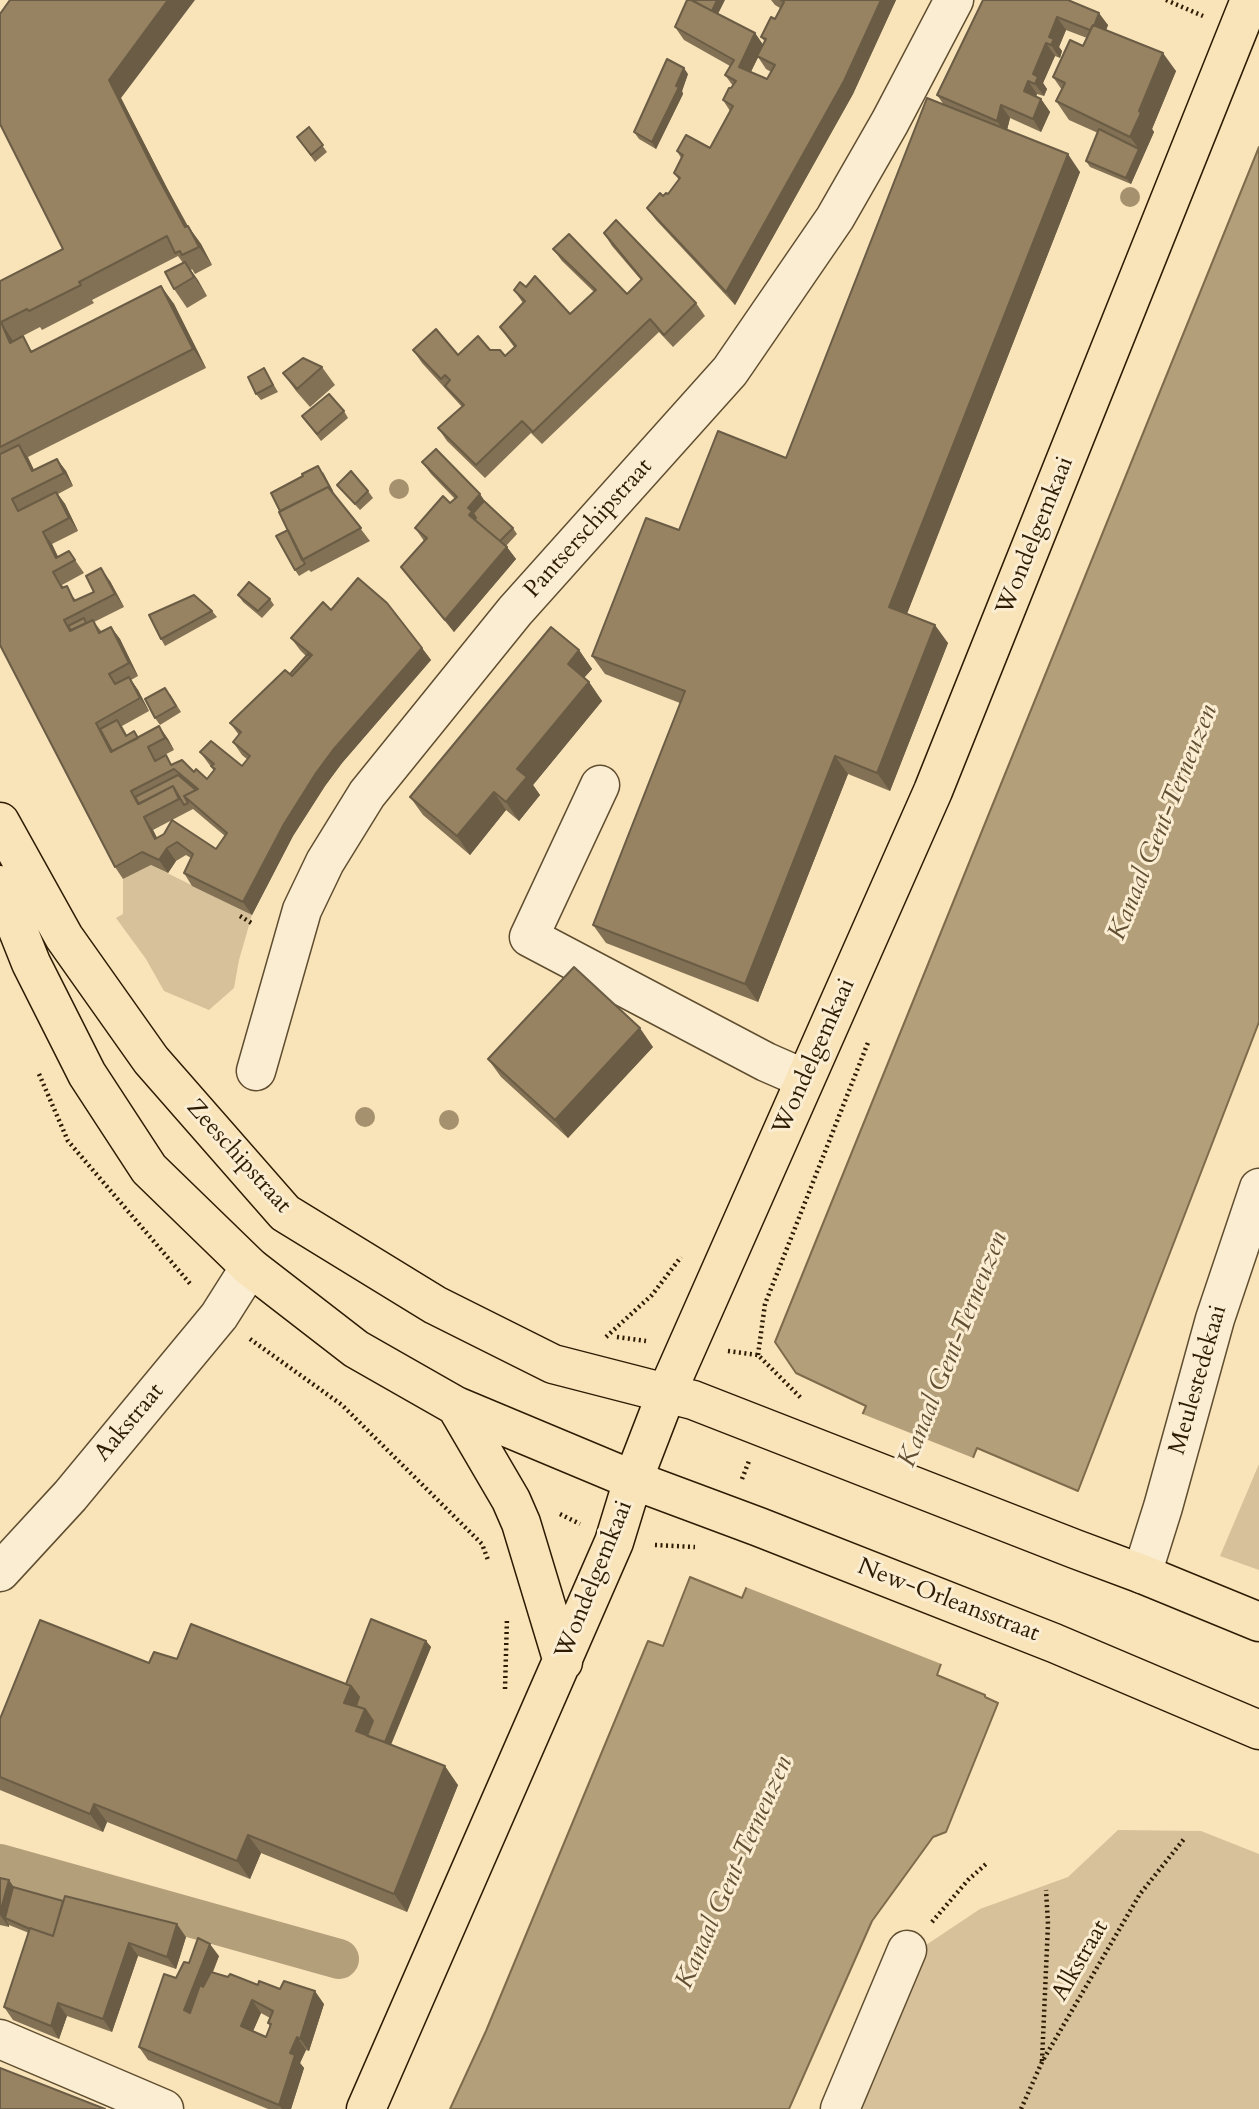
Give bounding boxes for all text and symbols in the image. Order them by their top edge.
street label: Pantserschipstraat [519,453,659,605]
street label: Wondelgemkaai [991,453,1081,619]
water label: Kanaal Gent-Terneuzen [1103,701,1225,945]
street label: Wondelgemkaai [768,974,862,1140]
street label: Zeeschipstraat [179,1094,297,1220]
water label: Kanaal Gent-Terneuzen [893,1228,1015,1472]
street label: Meulestedekaai [1164,1302,1234,1458]
street label: Aakstraat [89,1378,171,1468]
street label: Wondelgemkaai [550,1497,640,1663]
street label: New-Orleansstraat [853,1553,1043,1649]
water label: Kanaal Gent-Terneuzen [670,1752,800,1994]
street label: Alkstraat [1046,1915,1116,2007]

